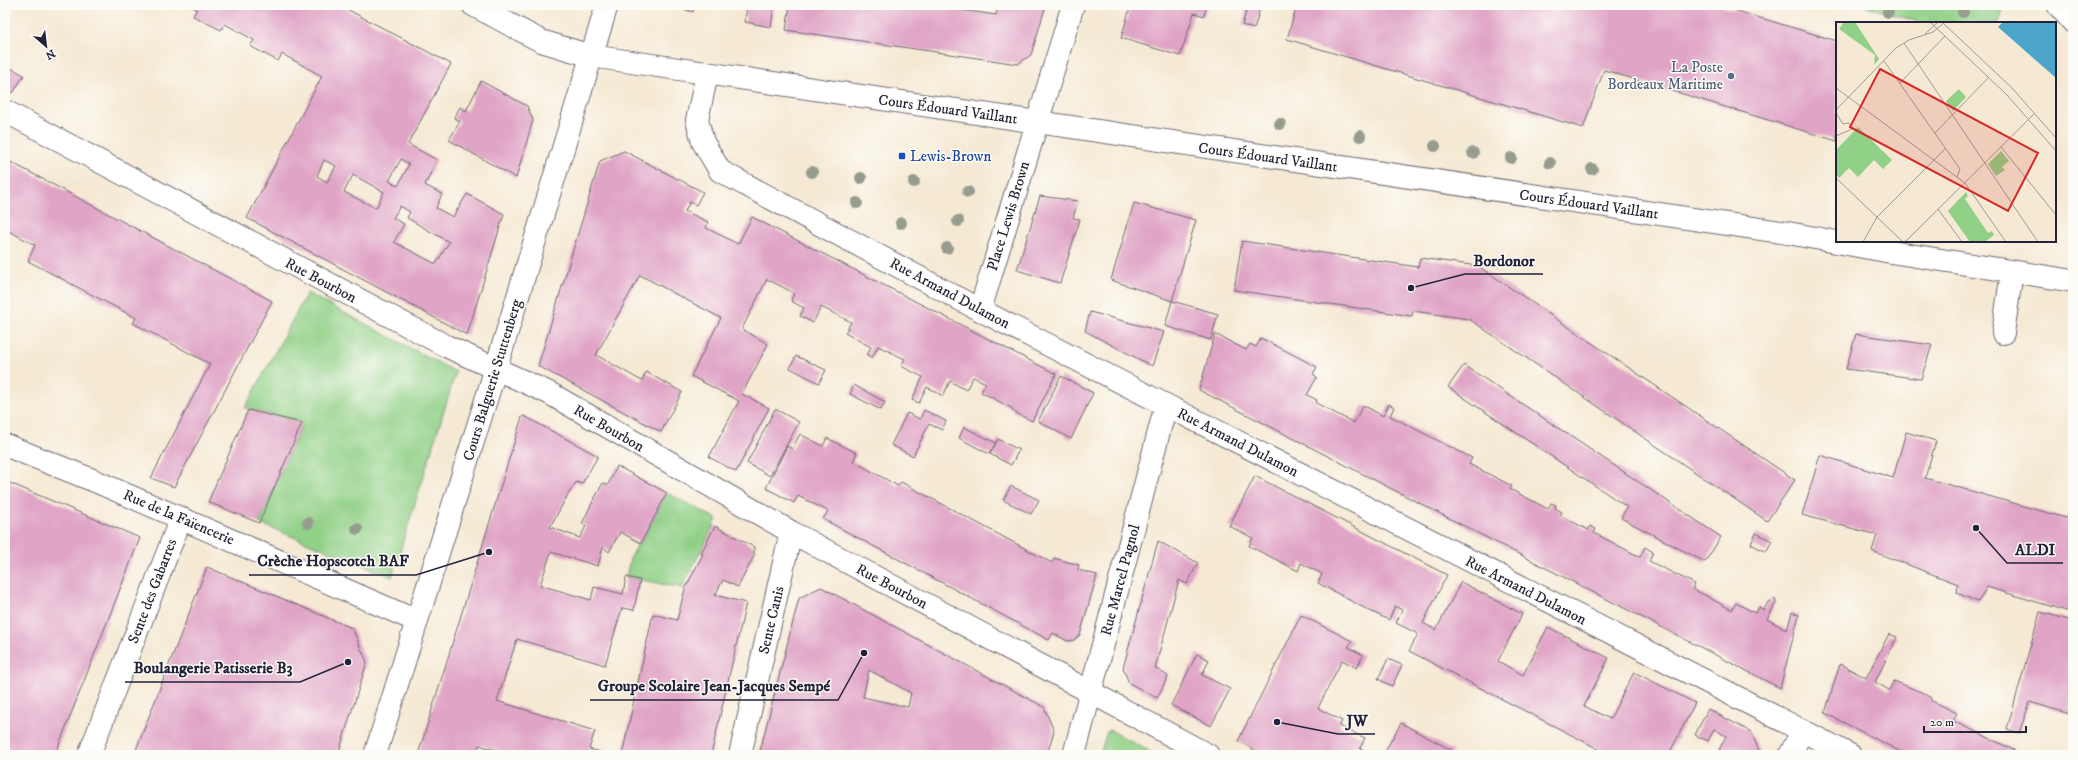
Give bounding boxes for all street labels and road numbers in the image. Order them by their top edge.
street label: Cours Édouard Vaillant [877,90,1019,129]
street label: Cours Édouard Vaillant [1197,138,1339,177]
street label: Place Lewis Brown [983,159,1034,273]
street label: Cours Édouard Vaillant [1518,185,1660,224]
street label: Rue Bourbon [282,254,360,307]
street label: Rue Armand Dulamon [886,254,1013,333]
street label: Cours Balguerie Stuttenberg [459,296,526,463]
street label: Rue Bourbon [570,401,648,456]
street label: Rue Armand Dulamon [1174,404,1302,481]
street label: Rue de la Faïencerie [120,485,237,549]
street label: Rue Marcel Pagnol [1096,522,1145,638]
street label: Sente des Gabarres [124,536,181,646]
street label: Rue Armand Dulamon [1462,552,1590,629]
street label: Rue Bourbon [853,560,931,613]
street label: Sente Canis [754,584,789,656]

